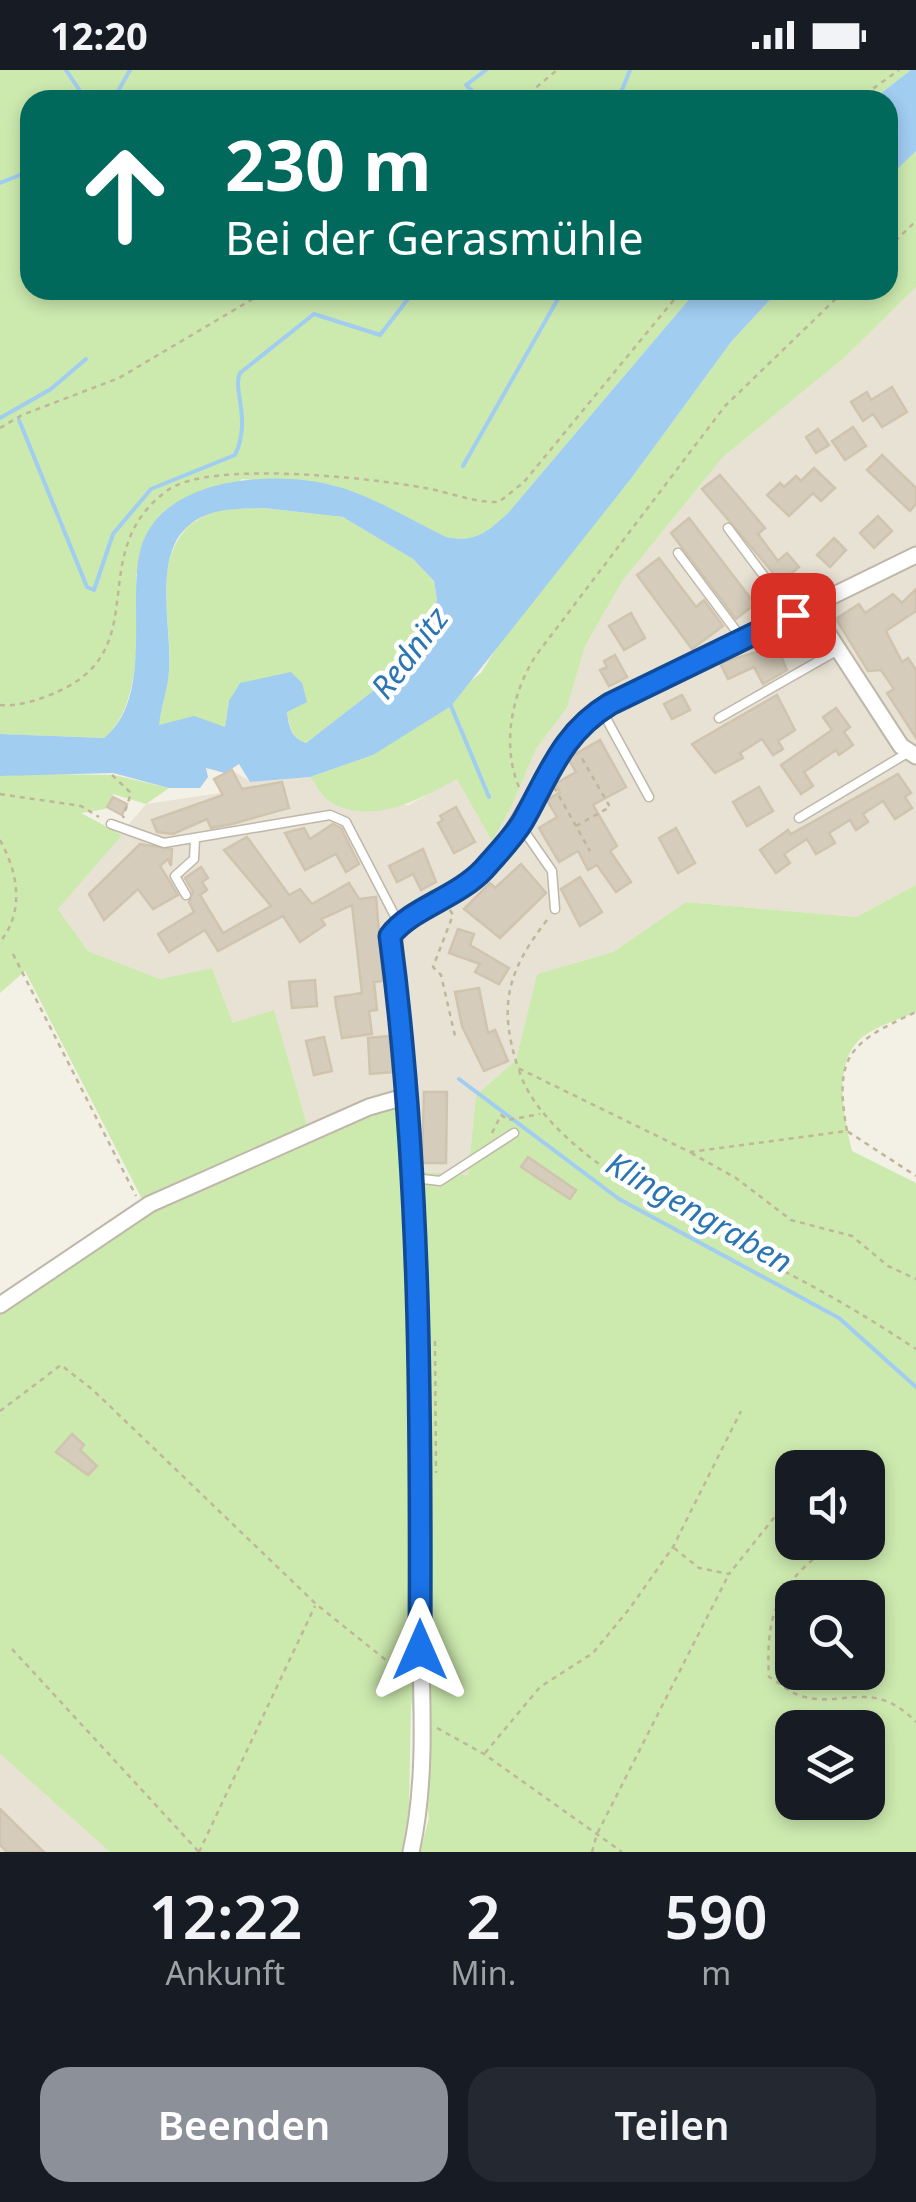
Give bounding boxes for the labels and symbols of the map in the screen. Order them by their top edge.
pin [751,573,836,658]
water label: Rednitz [360,597,458,707]
water label: Klingengraben [599,1141,801,1282]
position arrow [368,1598,472,1702]

